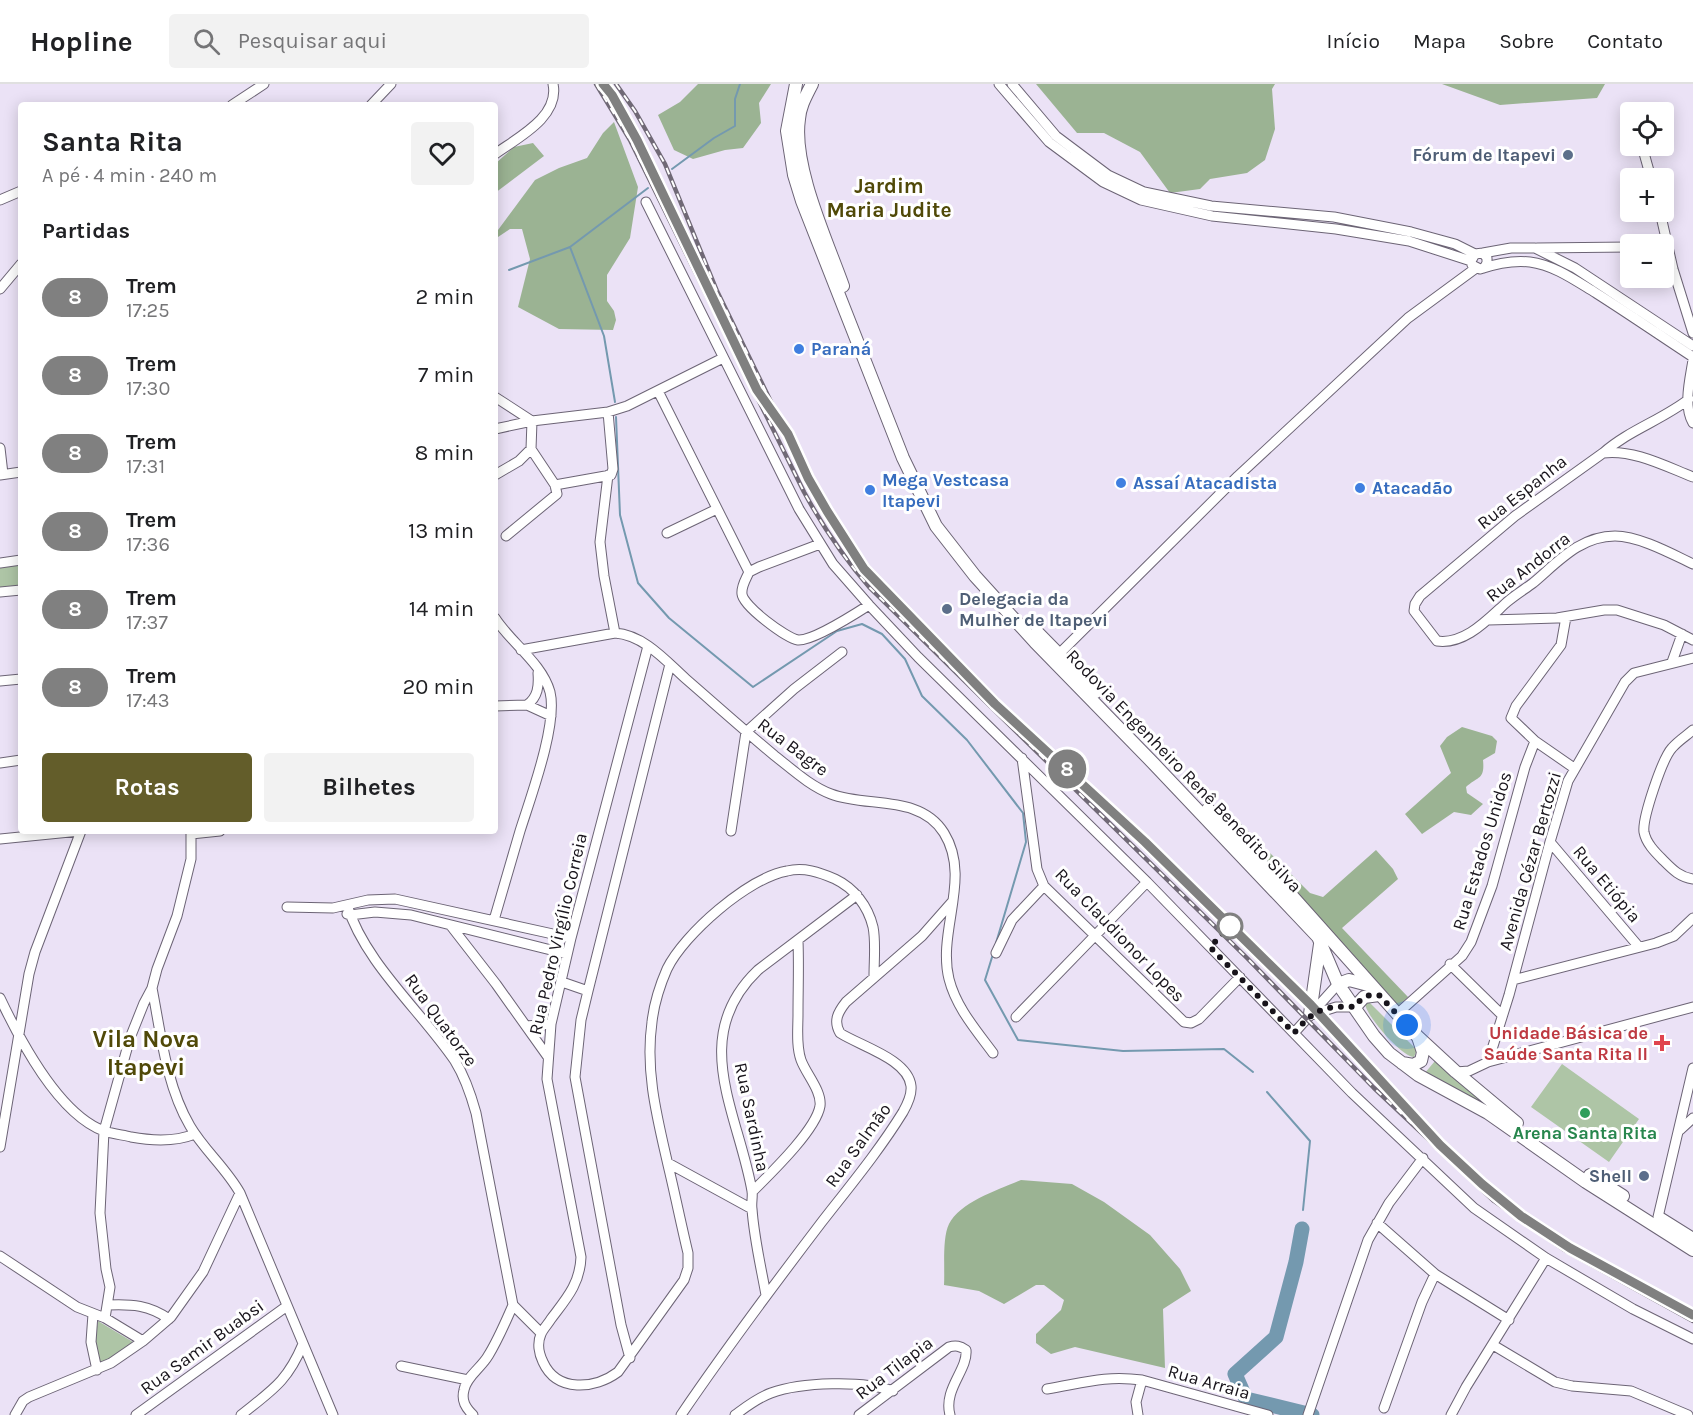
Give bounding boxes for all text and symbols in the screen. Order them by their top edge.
search box [169,14,589,68]
text: Hopline [30,25,133,58]
icon: search [190,25,223,58]
text: Pesquisar aqui [238,28,387,54]
text: Início [1327,29,1380,53]
text: Mapa [1413,29,1466,53]
text: Sobre [1499,29,1554,53]
text: Contato [1587,29,1663,53]
map controls [1620,102,1674,288]
button: locate [1620,102,1674,156]
button: heart [411,122,474,185]
text: Santa Rita [42,125,183,158]
place label: Fórum de Itapevi [1413,144,1556,166]
marker: Fórum de Itapevi [1561,148,1575,162]
text: A pé · 4 min · 240 m [42,164,217,187]
button: + [1620,168,1674,222]
district label: Jardim Maria Judite [826,174,952,222]
text: Partidas [42,218,130,244]
button: − [1620,234,1674,288]
text: Trem [126,273,177,299]
text: 2 min [416,284,474,310]
text: 8 [68,285,82,309]
text: 17:25 [126,299,170,322]
place label: Paraná [811,338,871,360]
marker: Paraná [792,342,806,356]
text: Trem [126,351,177,377]
text: 7 min [418,362,474,388]
text: 8 [68,363,82,387]
text: 17:30 [126,377,170,400]
text: Trem [126,429,177,455]
text: 8 min [415,440,474,466]
text: 8 [68,441,82,465]
street label: Rua Espanha [1473,450,1571,534]
text: 17:31 [126,455,165,478]
place label: Mega Vestcasa Itapevi [882,469,1009,512]
place label: Assaí Atacadista [1133,472,1277,494]
marker: Assaí Atacadista [1114,476,1128,490]
place label: Atacadão [1372,477,1453,499]
marker: Atacadão [1353,481,1367,495]
marker: Mega Vestcasa Itapevi [863,483,877,497]
text: Trem [126,507,177,533]
text: 13 min [408,518,474,544]
text: 8 [68,519,82,543]
street label: Rua Andorra [1482,527,1574,607]
text: 17:36 [126,533,170,556]
text: Trem [126,585,177,611]
place label: Delegacia da Mulher de Itapevi [959,588,1108,631]
text: 14 min [409,596,474,622]
text: 8 [68,597,82,621]
marker: Delegacia da Mulher de Itapevi [940,602,954,616]
text: 17:37 [126,611,168,634]
street label: Rodovia Engenheiro Renê Benedito Silva [1062,645,1306,897]
text: Trem [126,663,177,689]
text: 20 min [403,674,474,700]
text: 8 [68,675,82,699]
text: 17:43 [126,689,170,712]
street label: Rua Bagre [753,713,833,781]
line badge: 8 [1048,750,1086,788]
button: Rotas [42,753,252,822]
button: Bilhetes [264,753,474,822]
text: 8 [1060,757,1074,781]
street label: Rua Estados Unidos [1447,769,1517,933]
street label: Avenida Cézar Bertozzi [1494,769,1566,953]
street label: Rua Pedro Virgílio Correia [524,831,592,1037]
street label: Rua Etiópia [1568,841,1646,927]
street label: Rua Claudionor Lopes [1050,863,1190,1007]
unlabelled marker [1217,913,1243,939]
street label: Rua Quatorze [400,969,482,1071]
your location [1392,1010,1422,1040]
place label: Unidade Básica de Saúde Santa Rita II [1484,1022,1648,1065]
district label: Vila Nova Itapevi [92,1025,200,1081]
marker: Unidade Básica de Saúde Santa Rita II [1653,1034,1671,1052]
street label: Rua Sardinha [730,1060,774,1174]
street label: Rua Salmão [820,1099,896,1191]
marker: Arena Santa Rita [1578,1106,1592,1120]
place label: Arena Santa Rita [1513,1122,1657,1144]
place label: Shell [1589,1165,1632,1187]
marker: Shell [1637,1169,1651,1183]
street label: Rua Samir Buabsi [136,1295,268,1399]
street label: Rua Tilapia [851,1332,937,1404]
street label: Rua Arraia [1165,1360,1253,1404]

